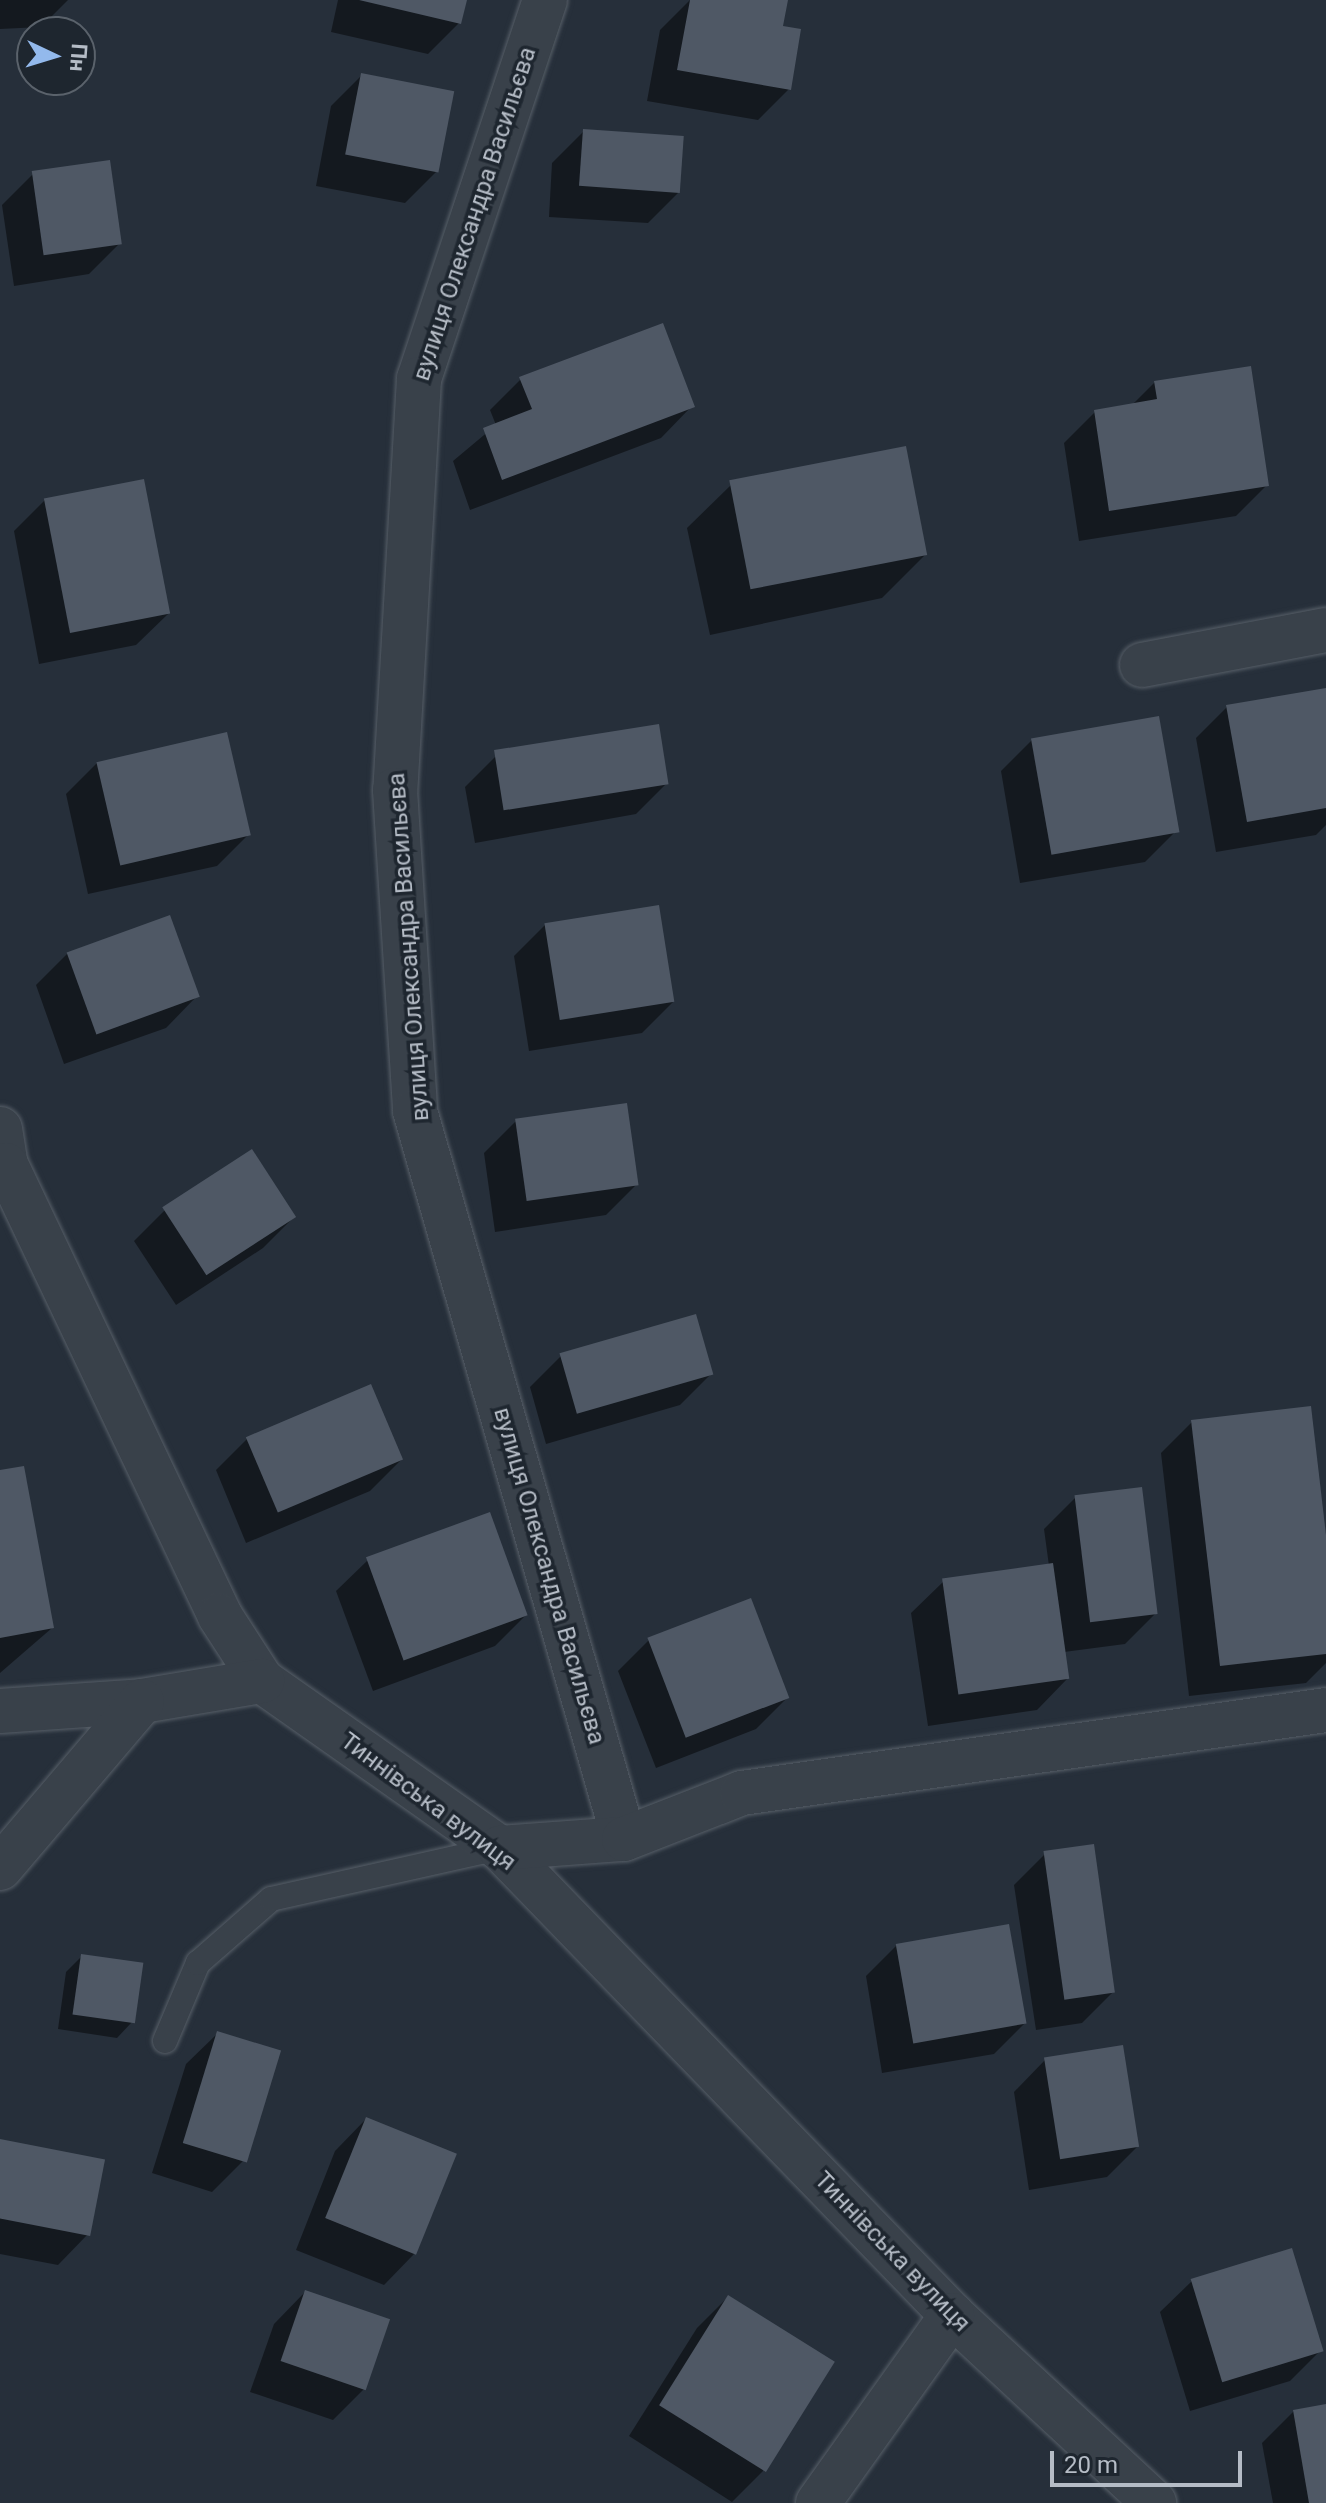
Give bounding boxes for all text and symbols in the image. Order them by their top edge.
north arrow [16,16,96,96]
text: Пн [65,43,92,72]
street label: вулиця Олександра Васильєва [407,44,543,384]
street label: вулиця Олександра Васильєва [382,772,436,1122]
street label: вулиця Олександра Васильєва [487,1404,611,1748]
street label: Тиннівська вулиця [335,1727,521,1877]
street label: Тиннівська вулиця [808,2166,976,2338]
scale bar [1054,2435,1246,2485]
text: 20 m [1064,2451,1118,2479]

